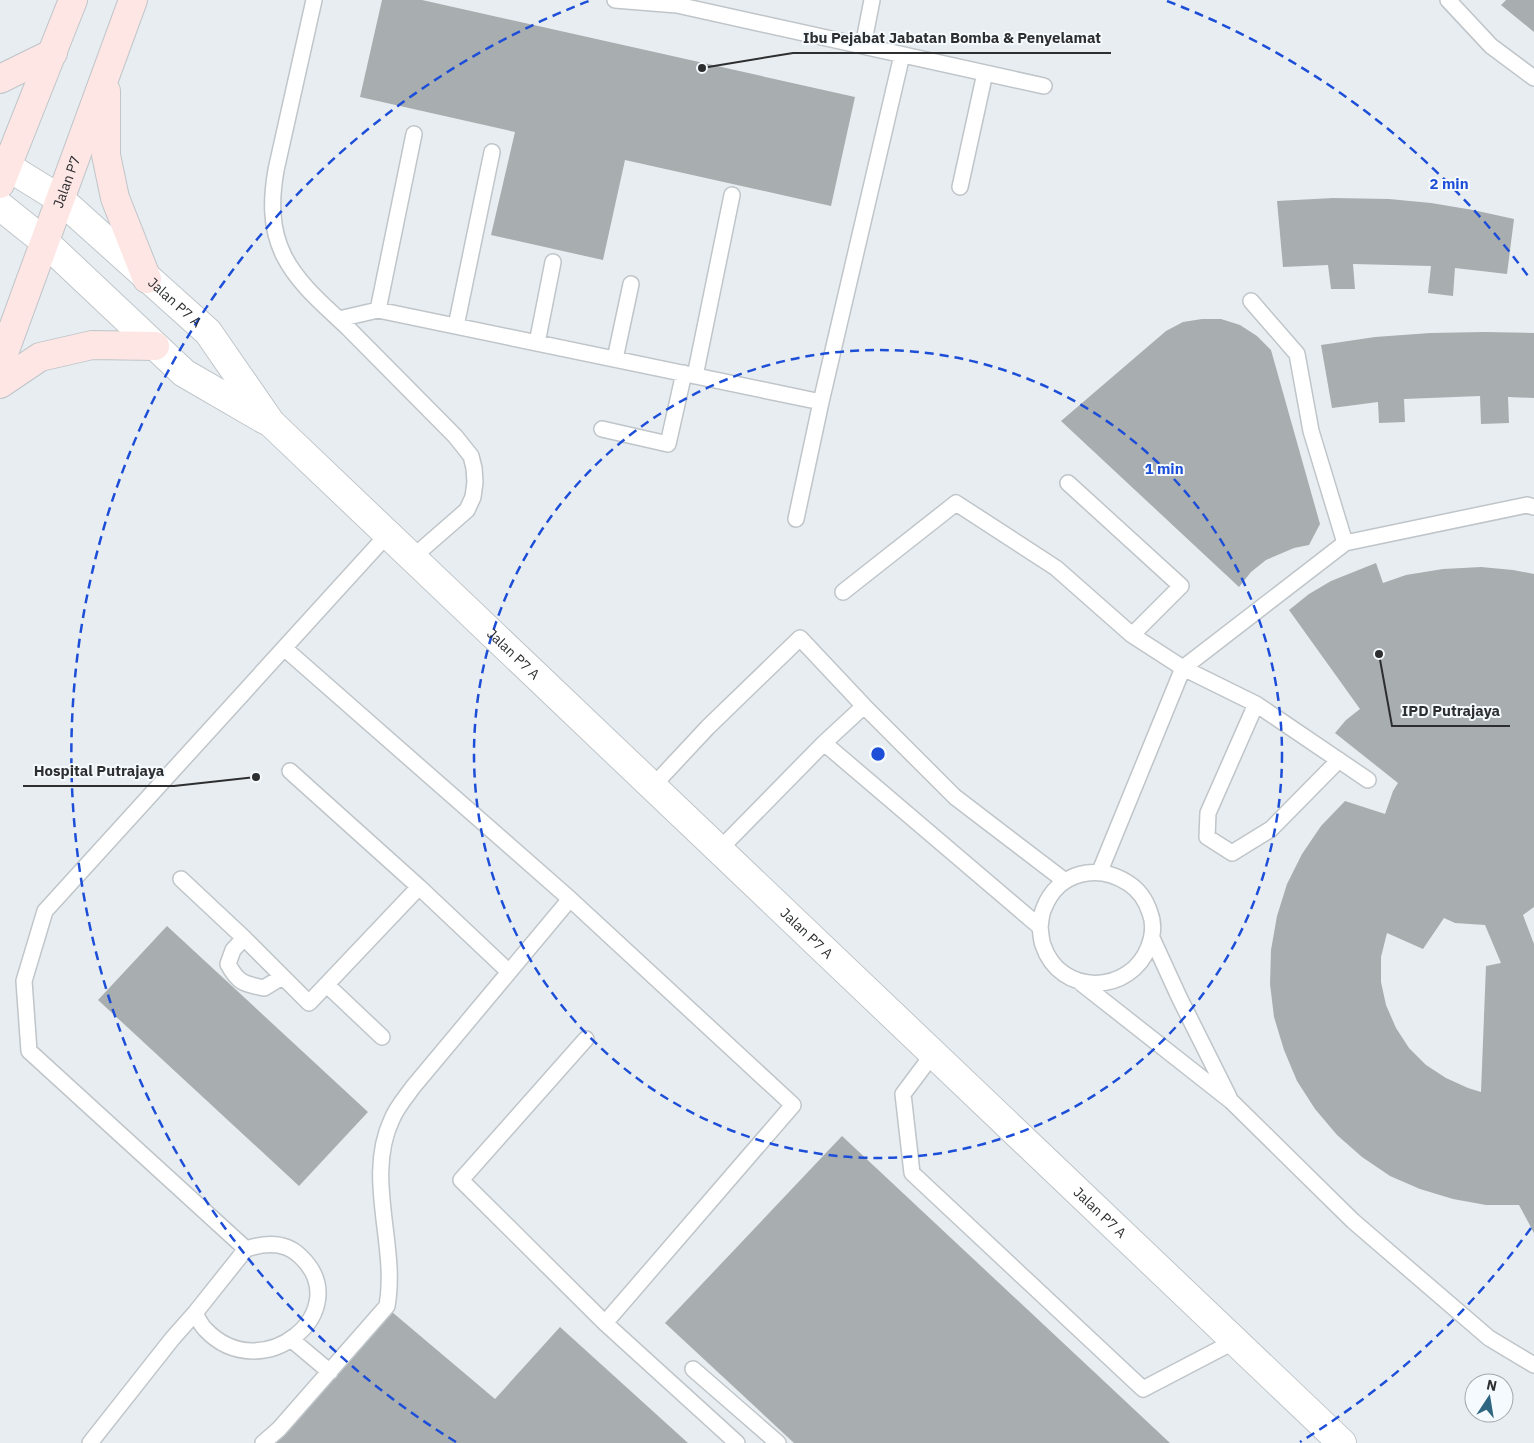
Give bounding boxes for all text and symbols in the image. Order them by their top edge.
callout: Ibu Pejabat Jabatan Bomba & Penyelamat [793,23,1111,53]
text: Ibu Pejabat Jabatan Bomba & Penyelamat [803,28,1101,47]
street label: Jalan P7 [49,153,84,210]
text: 2 min [1429,174,1469,193]
street label: Jalan P7 A [144,273,206,331]
text: 1 min [1144,459,1184,478]
street label: Jalan P7 A [483,625,544,683]
callout: IPD Putrajaya [1392,696,1510,726]
text: IPD Putrajaya [1402,701,1501,720]
centre of rings [869,745,887,763]
callout: Hospital Putrajaya [23,756,174,786]
text: Hospital Putrajaya [34,761,165,780]
street label: Jalan P7 A [777,904,837,963]
street label: Jalan P7 A [1070,1183,1130,1242]
north arrow [1464,1373,1514,1423]
text: N [1485,1375,1499,1395]

